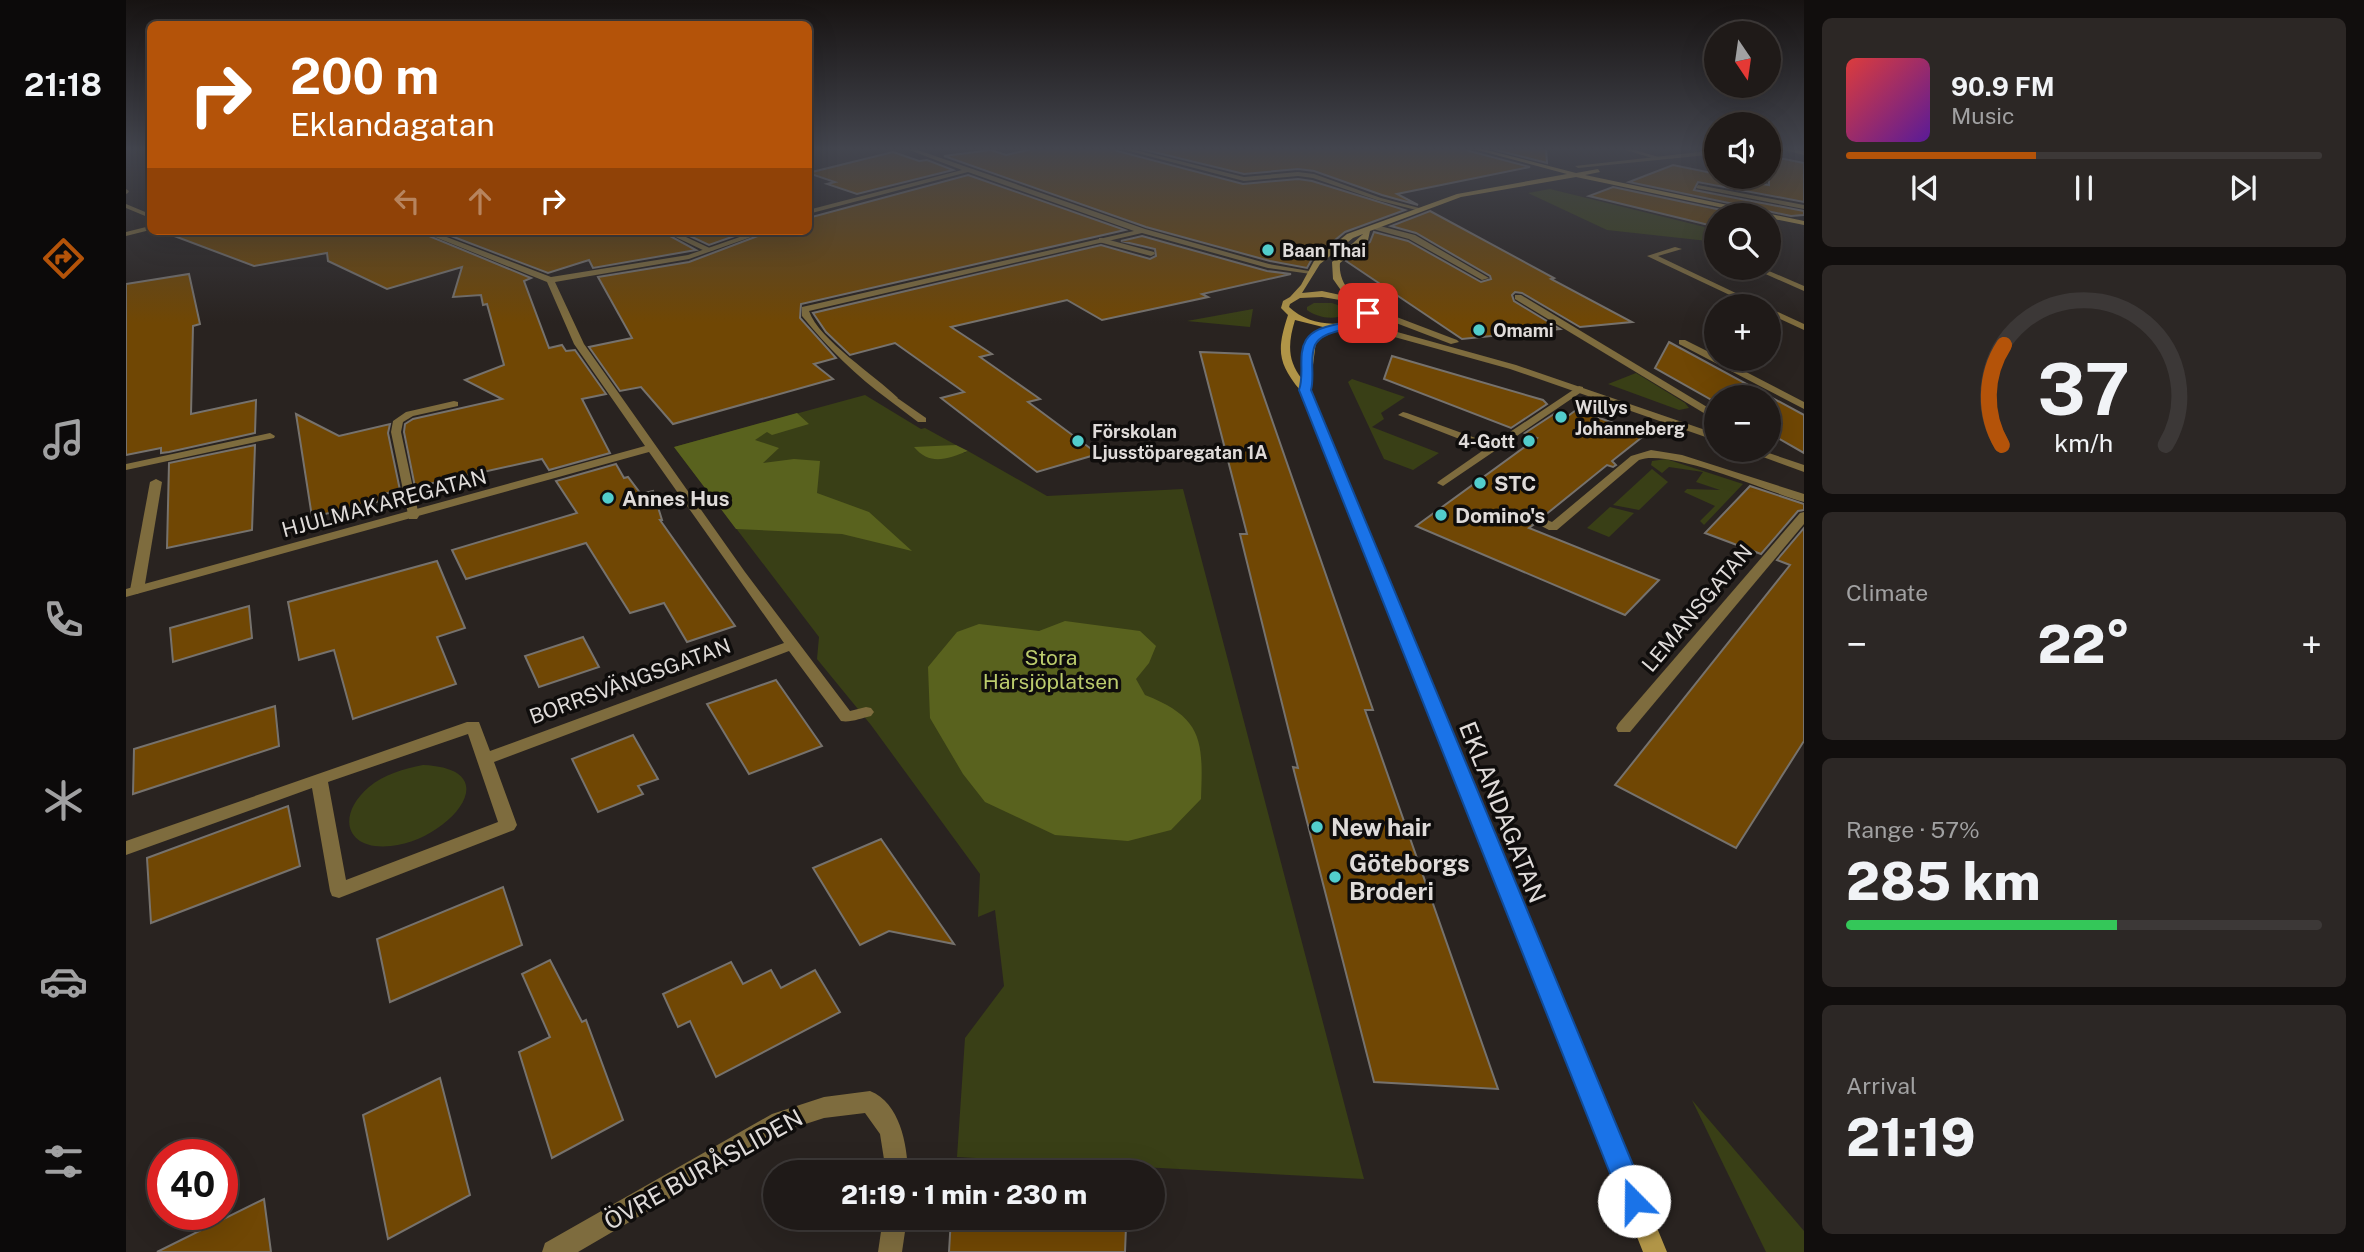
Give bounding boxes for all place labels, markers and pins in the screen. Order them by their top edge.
place label: Baan Thai [1282,240,1366,261]
marker: Baan Thai [1260,242,1276,258]
pin [1338,283,1398,343]
place label: Omami [1493,320,1554,341]
marker: Omami [1471,322,1487,338]
place label: Willys Johanneberg [1575,397,1685,439]
marker: Willys Johanneberg [1553,409,1569,425]
place label: Förskolan Ljusstöparegatan 1A [1092,421,1268,463]
place label: 4-Gott [1458,431,1515,452]
marker: Förskolan Ljusstöparegatan 1A [1070,433,1086,449]
marker: 4-Gott [1521,433,1537,449]
place label: STC [1494,471,1536,496]
marker: STC [1472,475,1488,491]
place label: Annes Hus [622,486,730,511]
marker: Annes Hus [600,490,616,506]
place label: Domino's [1455,503,1545,528]
marker: Domino's [1433,507,1449,523]
place label: New hair [1331,813,1431,841]
marker: New hair [1309,819,1325,835]
place label: Göteborgs Broderi [1349,849,1470,905]
marker: Göteborgs Broderi [1327,869,1343,885]

